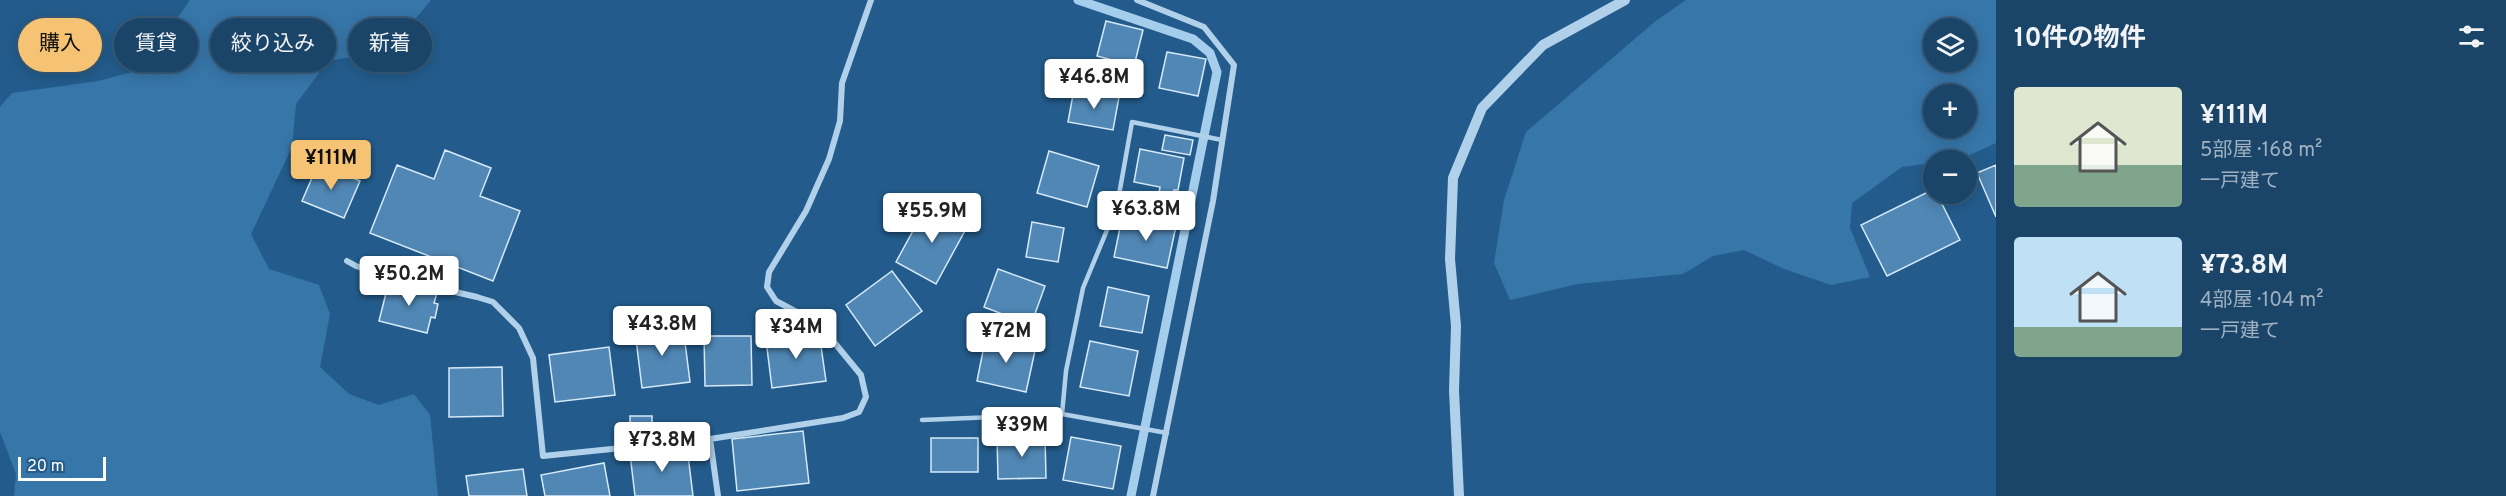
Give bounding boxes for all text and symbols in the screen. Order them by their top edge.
chip: 購入 [18,18,102,72]
chip: 賃貸 [114,18,198,72]
chip: 絞り込み [210,18,336,72]
chip: 新着 [348,18,432,72]
map controls [1923,18,1977,204]
button: layers [1923,18,1977,72]
icon: filters [2455,20,2488,53]
text: 10件の物件 [2014,23,2146,56]
pin: ¥46.8M [1045,59,1143,110]
text: ¥46.8M [1059,65,1129,91]
button: + [1923,84,1977,138]
text: ¥111M [2200,100,2268,133]
icon: home [2062,111,2134,183]
text: 5部屋 · 168 m² [2200,138,2322,164]
pin: ¥111M [289,140,373,191]
text: ¥111M [305,146,357,172]
button: − [1923,150,1977,204]
text: 一戸建て [2200,169,2280,195]
pin: ¥63.8M [1097,191,1195,242]
pin: ¥55.9M [883,193,981,244]
text: ¥63.8M [1111,197,1181,223]
text: ¥55.9M [897,199,967,225]
text: ¥73.8M [2200,250,2288,283]
pin: ¥50.2M [360,256,458,307]
icon: home [2062,261,2134,333]
text: ¥50.2M [374,262,444,288]
text: 4部屋 · 104 m² [2200,288,2323,314]
pin: ¥43.8M [613,306,711,357]
pin: ¥34M [760,309,832,360]
text: ¥43.8M [627,312,697,338]
pin: ¥72M [970,313,1042,364]
text: ¥34M [769,315,823,341]
text: ¥72M [981,319,1032,345]
text: 一戸建て [2200,319,2280,345]
pin: ¥39M [986,407,1058,458]
text: ¥39M [996,413,1048,439]
pin: ¥73.8M [613,422,711,473]
text: ¥73.8M [628,428,696,454]
scale bar [18,454,106,482]
text: 20 m [27,457,64,477]

